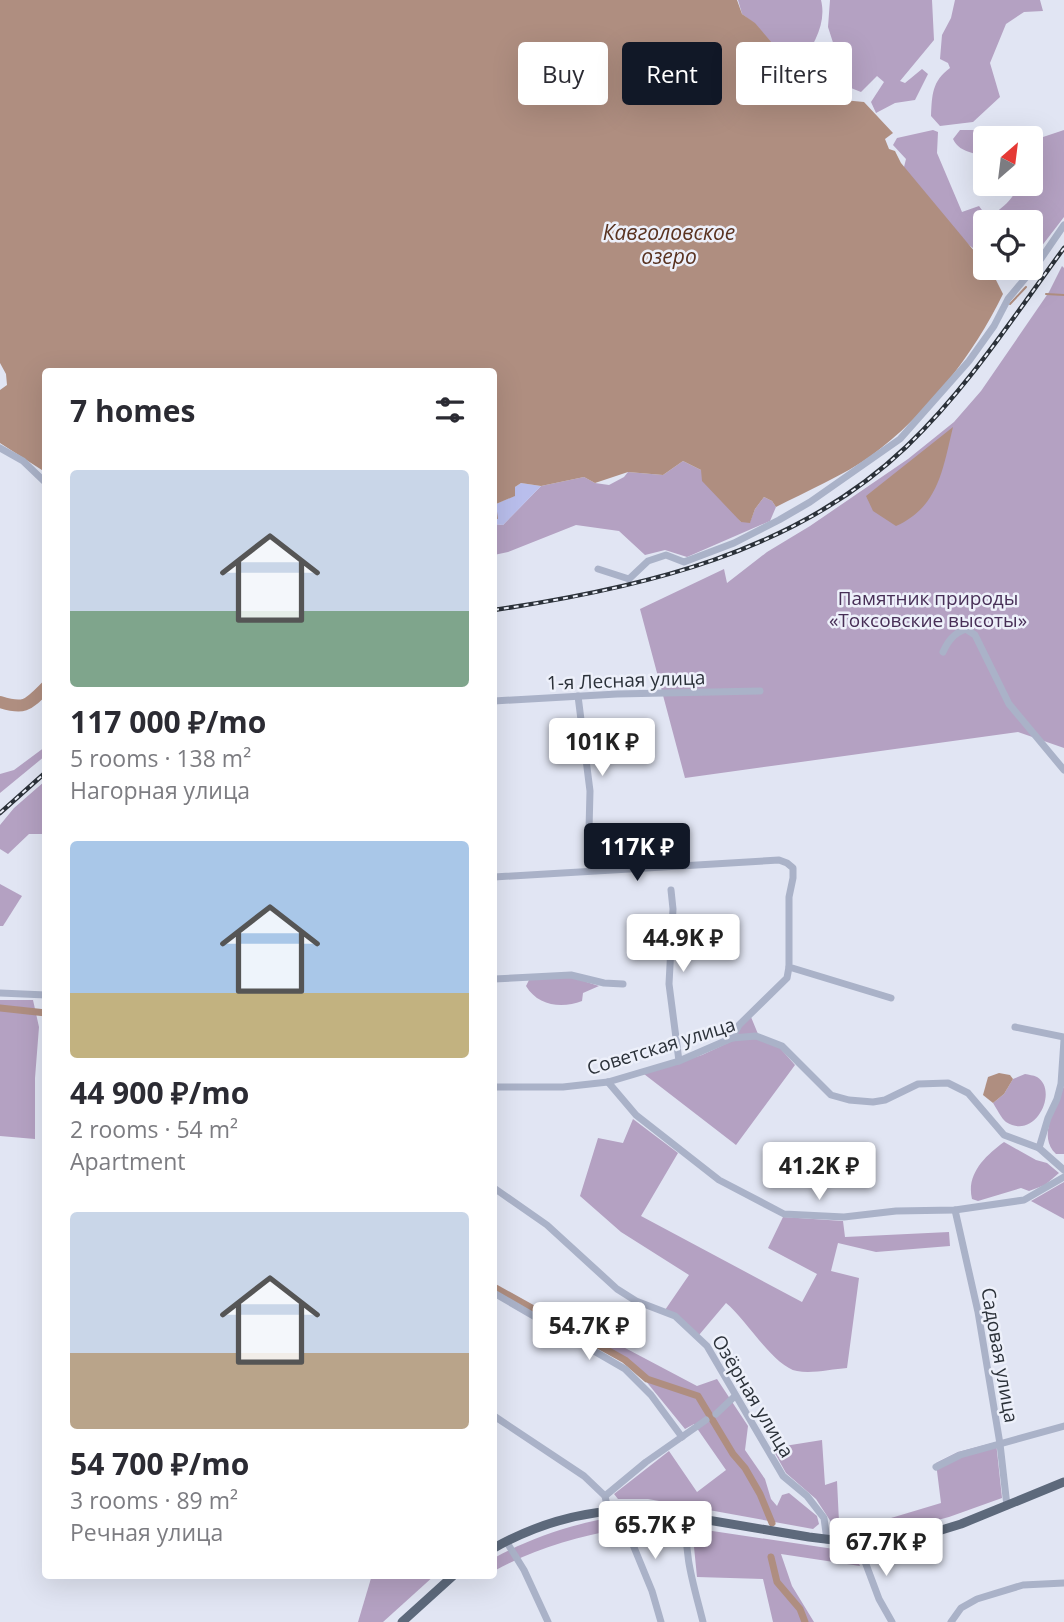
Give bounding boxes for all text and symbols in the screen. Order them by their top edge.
chip: Buy [518,42,608,105]
chip: Rent [622,42,722,105]
chip: Filters [736,42,852,105]
north arrow [973,126,1043,196]
map controls [973,126,1043,280]
button: locate [973,210,1043,280]
water label: Кавголовское озеро [603,218,735,270]
text: 7 homes [70,390,195,431]
icon: filters [431,391,469,429]
icon: home [207,515,333,641]
park label: Памятник природы «Токсовские высоты» [829,585,1027,633]
street label: 1-я Лесная улица [546,664,706,696]
text: 117 000 ₽/mo [70,701,266,742]
pin: 101K ₽ [545,718,659,778]
text: 101K ₽ [565,725,639,757]
text: 5 rooms · 138 m² [70,742,251,774]
text: Нагорная улица [70,774,250,806]
pin: 117K ₽ [580,824,694,883]
text: 117K ₽ [600,830,674,862]
icon: home [207,886,333,1012]
pin: 44.9K ₽ [618,914,748,974]
text: 44.9K ₽ [643,921,723,953]
street label: Советская улица [584,1011,738,1081]
text: 44 900 ₽/mo [70,1072,249,1113]
text: 2 rooms · 54 m² [70,1113,238,1145]
pin: 41.2K ₽ [754,1142,884,1202]
text: Apartment [70,1145,186,1177]
text: 41.2K ₽ [779,1149,859,1181]
icon: home [207,1257,333,1383]
street label: Садовая улица [975,1285,1025,1425]
pin: 54.7K ₽ [524,1302,654,1362]
text: 54.7K ₽ [549,1309,629,1341]
street label: Озёрная улица [706,1330,800,1462]
text: 54 700 ₽/mo [70,1443,249,1484]
text: 3 rooms · 89 m² [70,1484,238,1516]
pin: 65.7K ₽ [590,1502,720,1561]
text: 65.7K ₽ [615,1508,695,1540]
text: Речная улица [70,1516,223,1548]
pin: 67.7K ₽ [821,1518,951,1578]
text: 67.7K ₽ [846,1525,926,1557]

